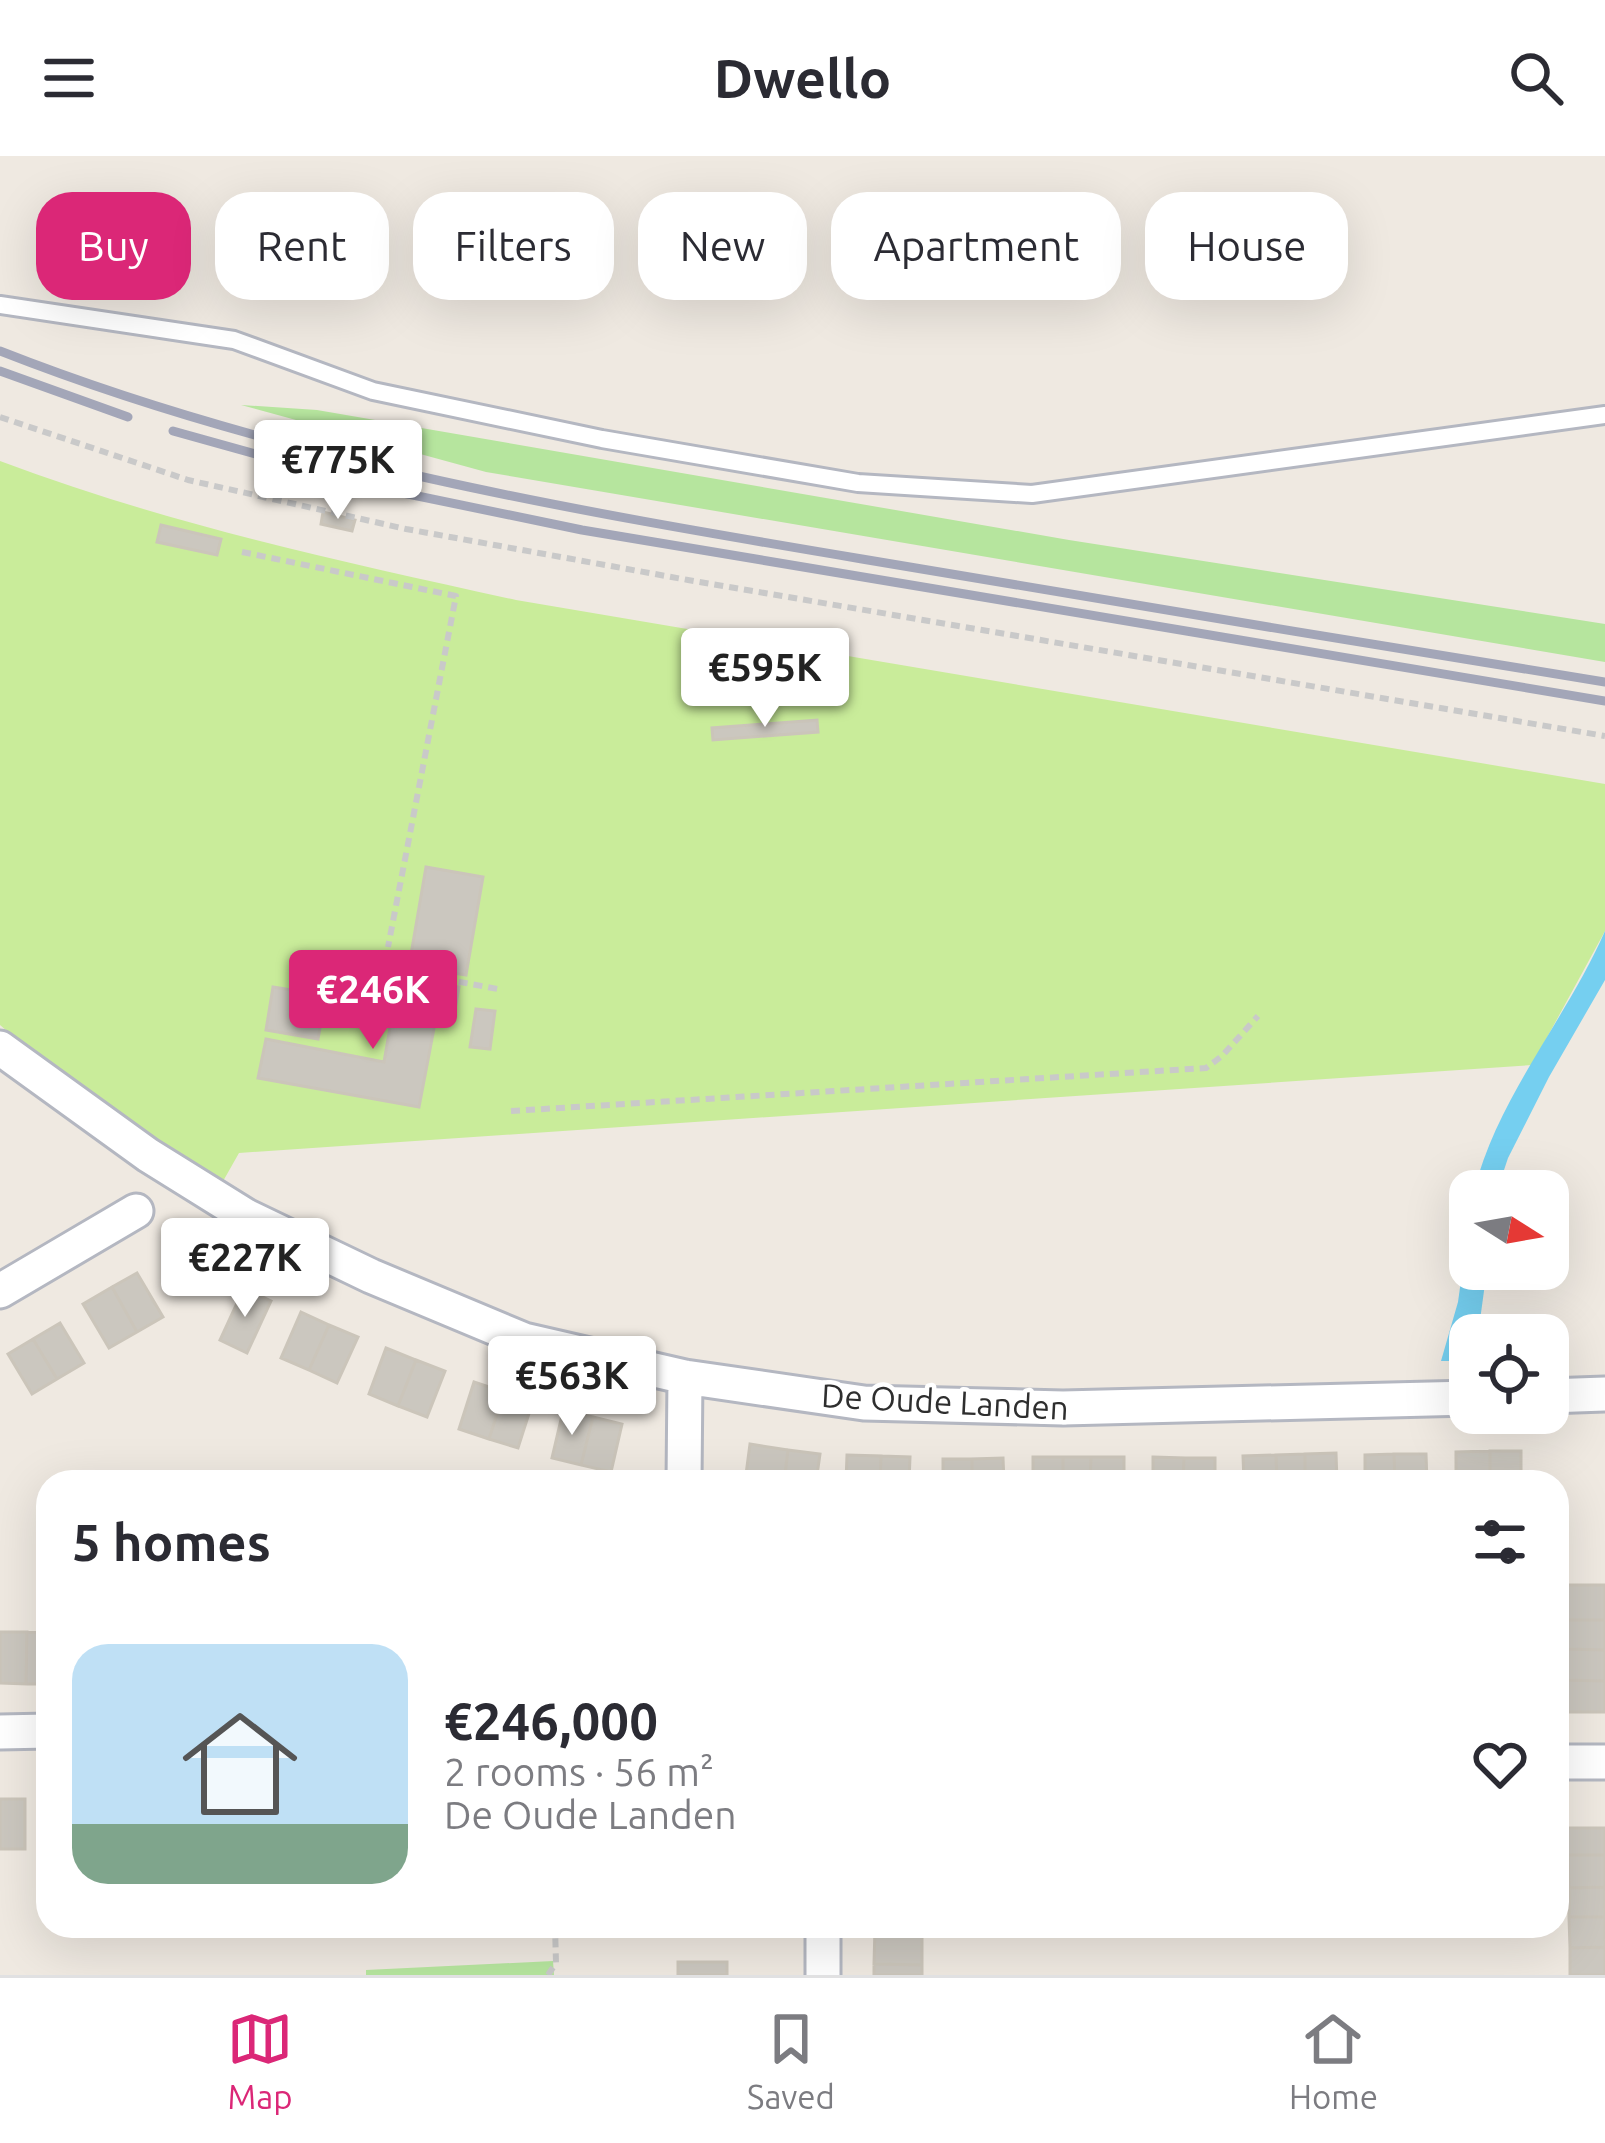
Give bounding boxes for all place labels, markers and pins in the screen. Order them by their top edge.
pin: €775K [254,420,422,522]
pin: €595K [681,628,849,730]
pin: €246K [289,950,457,1052]
pin: €227K [161,1218,329,1320]
pin: €563K [488,1336,656,1438]

